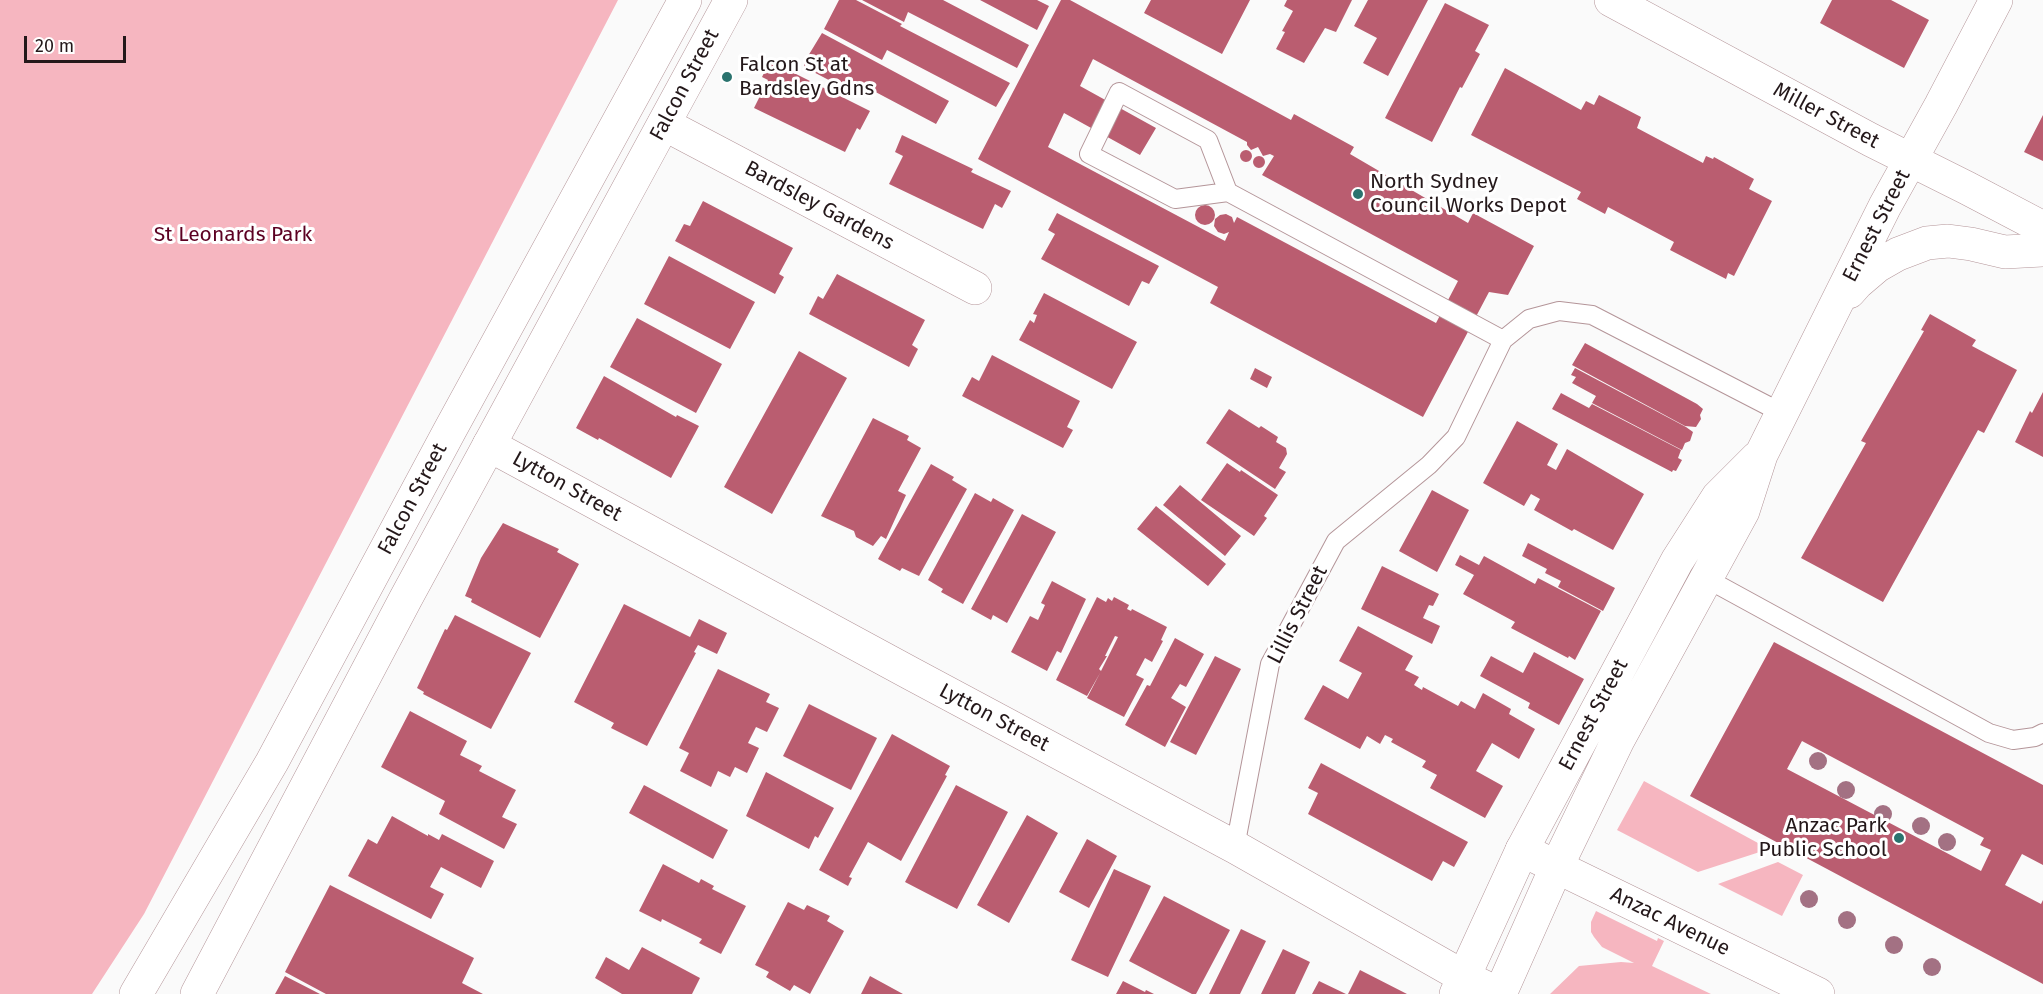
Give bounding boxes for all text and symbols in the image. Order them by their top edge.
scale bar [27,24,129,62]
street label: Falcon Street [645,25,725,145]
text: 20 m [35,35,74,57]
place label: Falcon St at Bardsley Gdns [739,52,874,102]
marker: Falcon St at Bardsley Gdns [720,70,734,84]
street label: Miller Street [1769,78,1883,154]
street label: Bardsley Gardens [740,156,898,256]
street label: Ernest Street [1838,166,1916,286]
place label: North Sydney Council Works Depot [1370,169,1567,219]
marker: North Sydney Council Works Depot [1351,187,1365,201]
park label: St Leonards Park [154,222,312,248]
street label: Falcon Street [373,439,453,559]
street label: Lytton Street [508,447,626,527]
street label: Lillis Street [1262,562,1334,668]
street label: Ernest Street [1554,655,1634,775]
street label: Lytton Street [935,678,1053,758]
place label: Anzac Park Public School [1759,813,1887,863]
marker: Anzac Park Public School [1892,831,1906,845]
street label: Anzac Avenue [1606,882,1734,962]

